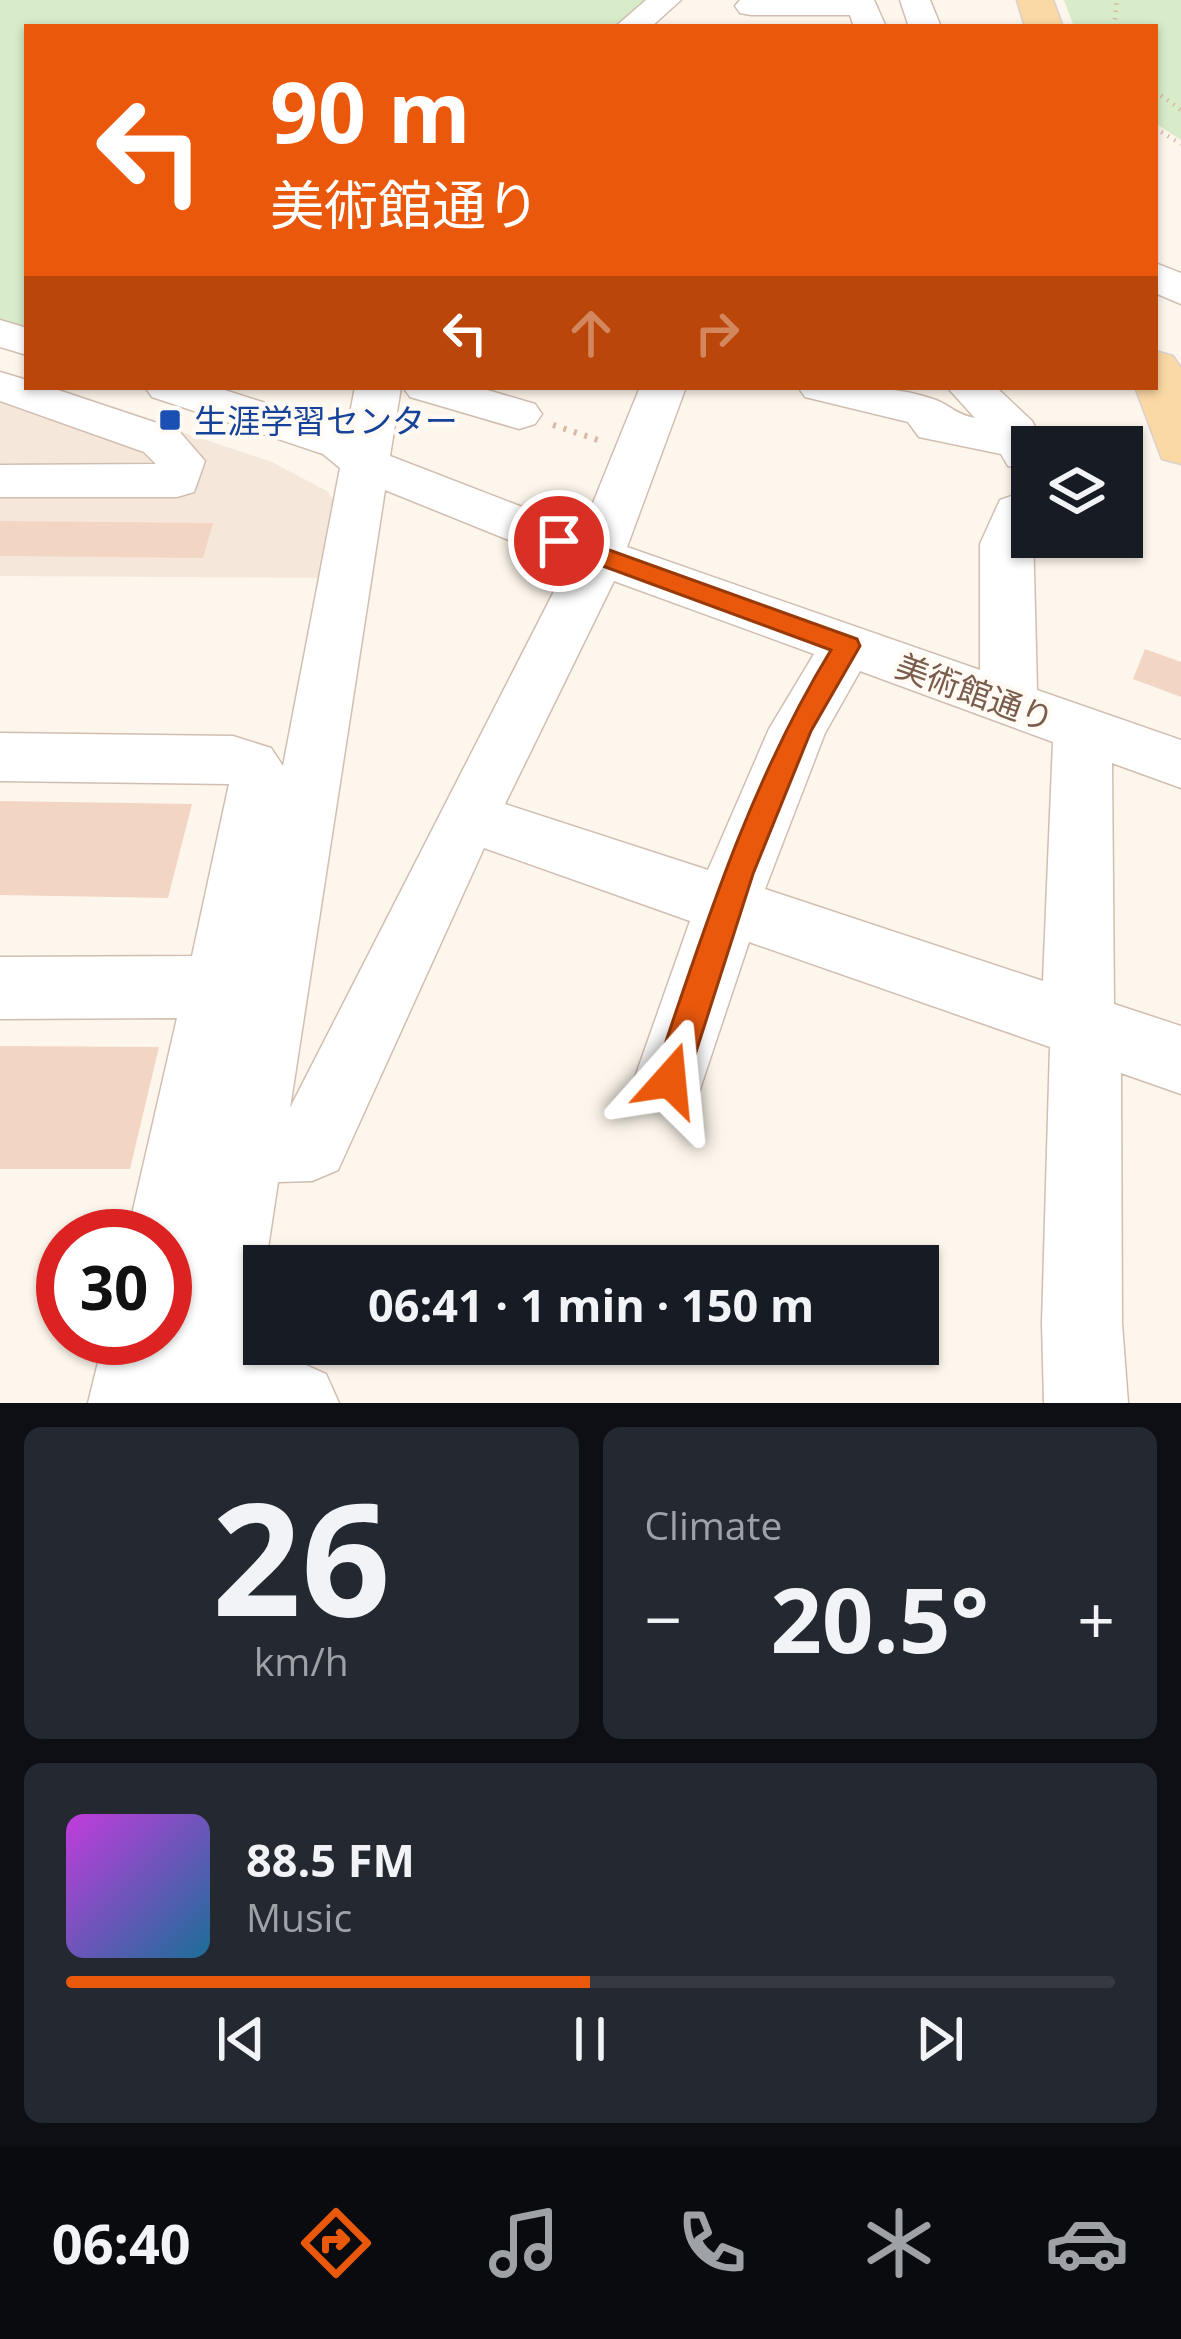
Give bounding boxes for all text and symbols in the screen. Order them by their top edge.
text: 90 m [270,53,470,168]
icon: left [72,72,228,228]
text: 美術館通り [270,167,540,241]
icon: left [432,300,498,366]
icon: ahead [558,300,624,366]
icon: right [684,300,750,366]
place label: 生涯学習センター [194,398,458,443]
marker: 生涯学習センター [157,407,183,433]
map controls [1011,426,1143,558]
button: layers [1011,426,1143,558]
pin [508,490,610,592]
icon: arrive [526,508,592,574]
street label: 美術館通り [890,643,1060,741]
position arrow [607,1017,733,1143]
speed limit sign: 30 [36,1209,192,1365]
text: 06:41 · 1 min · 150 m [368,1274,814,1335]
text: 26 [212,1449,390,1662]
text: Climate [645,1498,782,1551]
text: 20.5° [770,1557,989,1679]
text: − [645,1573,682,1663]
text: + [1077,1573,1115,1663]
text: km/h [254,1634,349,1687]
text: 88.5 FM [246,1829,415,1890]
text: Music [246,1890,352,1943]
icon: previous [208,2006,274,2072]
icon: pause [557,2006,623,2072]
icon: next [907,2006,973,2072]
icon: directions [294,2201,378,2285]
icon: music [482,2201,566,2285]
icon: phone [670,2201,754,2285]
icon: climate [857,2201,941,2285]
icon: car [1045,2201,1129,2285]
text: 06:40 [52,2206,191,2280]

